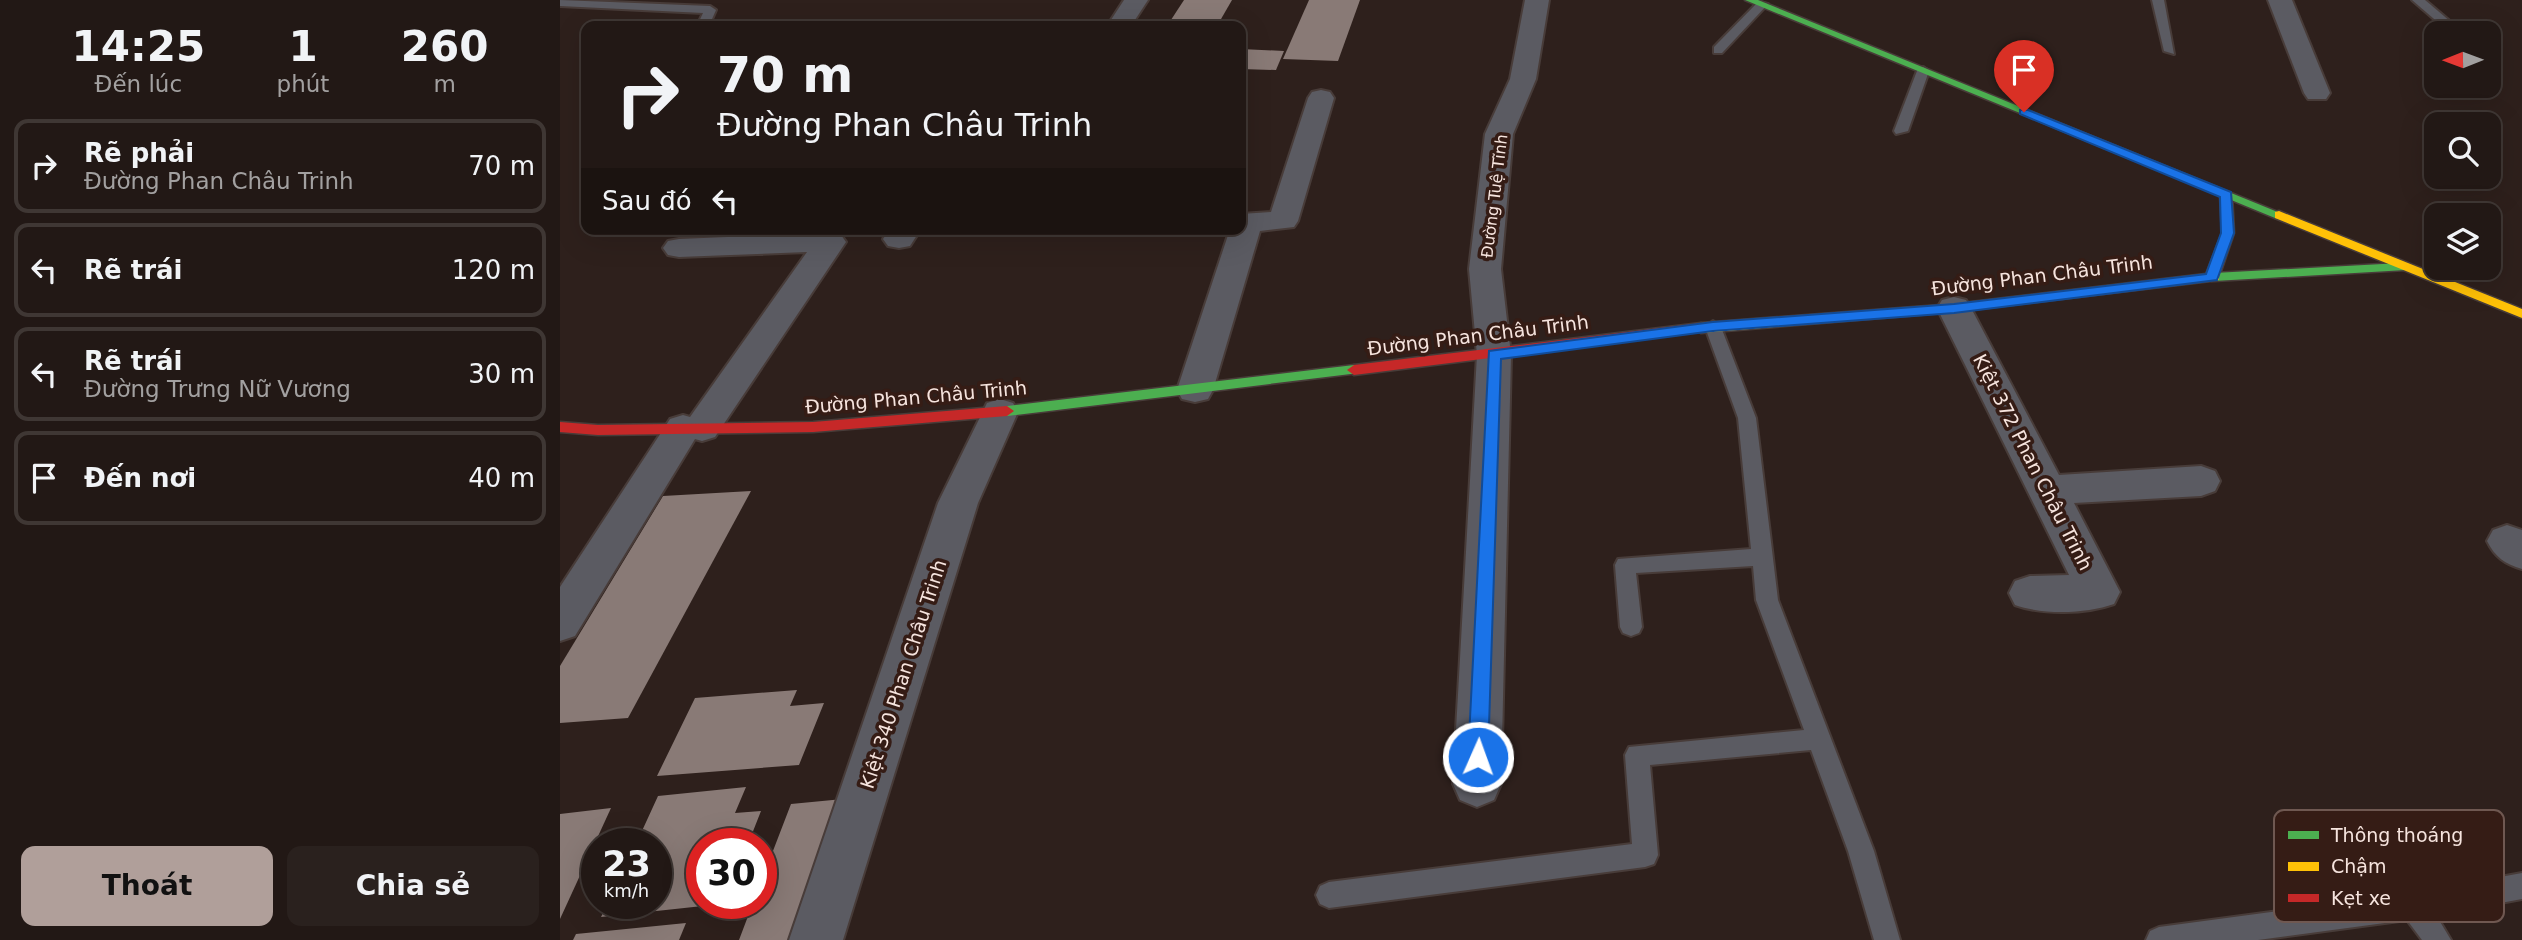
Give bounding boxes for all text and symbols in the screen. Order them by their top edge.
north arrow [2424,21,2501,98]
map controls [2424,21,2501,280]
text: 14:25 [71,22,205,71]
text: 1 [288,22,318,71]
text: 260 [401,22,489,71]
pin [1994,40,2054,112]
text: 70 m [717,47,853,104]
icon: right [602,49,693,140]
icon: arrive [2005,51,2043,89]
text: Đến lúc [95,71,182,97]
text: phút [277,71,329,97]
text: m [433,71,456,97]
text: Đường Phan Châu Trinh [717,106,1092,144]
button: search [2424,112,2501,189]
street label: Đường Tuệ Tĩnh [1477,133,1512,259]
text: Rẽ phải [84,138,194,168]
icon: right [25,147,63,185]
text: 70 m [468,151,535,181]
text: Đường Phan Châu Trinh [84,168,354,194]
icon: left [706,182,744,220]
text: Sau đó [602,186,692,216]
button: layers [2424,203,2501,280]
icon: left [25,251,63,289]
street label: Đường Phan Châu Trinh [1930,251,2154,299]
text: Rẽ trái [84,255,182,285]
text: 120 m [452,255,535,285]
street label: Đường Phan Châu Trinh [1366,311,1590,359]
text: Rẽ trái [84,346,182,376]
street label: Kiệt 372 Phan Châu Trinh [1969,350,2097,574]
icon: left [25,355,63,393]
text: 30 m [468,359,535,389]
text: Đường Trưng Nữ Vương [84,376,351,402]
street label: Đường Phan Châu Trinh [804,376,1028,418]
icon: arrive [25,459,63,497]
text: Đến nơi [84,463,196,493]
text: 40 m [468,463,535,493]
street label: Kiệt 340 Phan Châu Trinh [856,557,950,791]
position arrow [1441,720,1515,794]
legend [2274,810,2504,922]
text: Thông thoáng [2330,824,2463,846]
speed limit sign: 30 [686,828,777,919]
text: 23 [602,844,651,884]
button: Thoát [21,846,273,926]
button: Chia sẻ [287,846,539,926]
text: Chậm [2331,855,2386,877]
text: km/h [604,880,649,901]
text: Kẹt xe [2331,887,2391,909]

